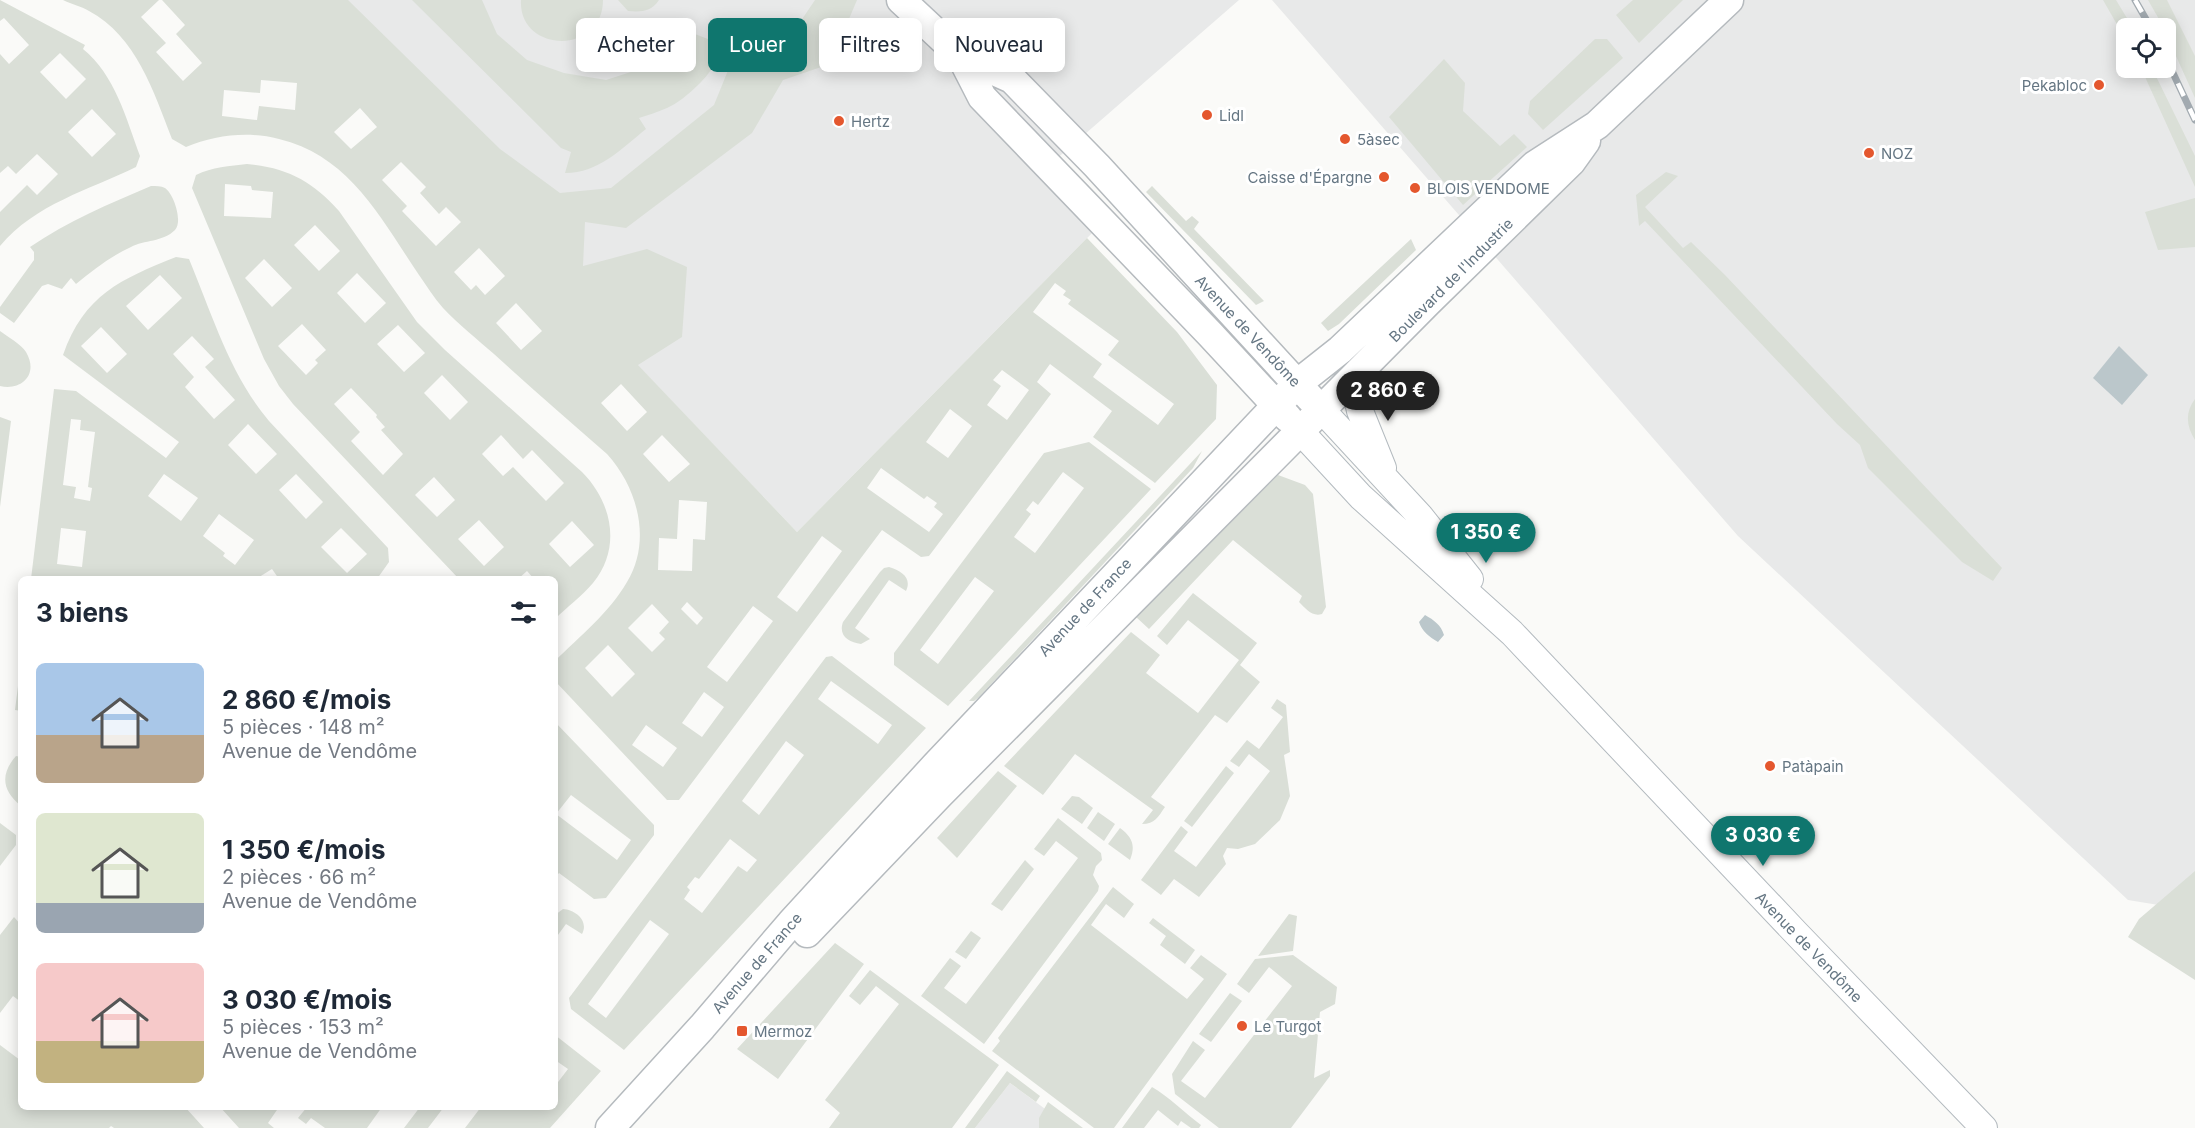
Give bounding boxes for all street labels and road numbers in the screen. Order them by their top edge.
street label: Boulevard de l'Industrie [1385,214,1517,346]
street label: Avenue de Vendôme [1191,271,1305,391]
street label: Avenue de France [1034,554,1136,660]
street label: Avenue de Vendôme [1751,888,1867,1006]
street label: Avenue de France [708,909,806,1017]

